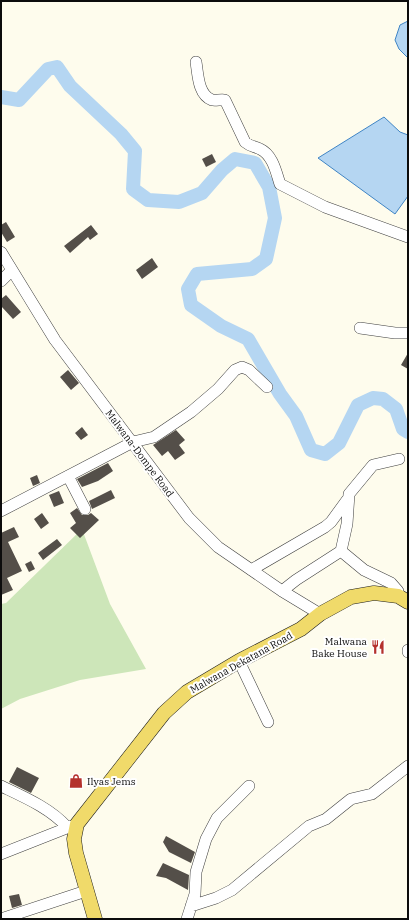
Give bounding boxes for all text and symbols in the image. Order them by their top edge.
street label: Malwana-Dompe Road [102,407,177,500]
street label: Malwana Dekatana Road [188,629,295,696]
place label: Malwana Bake House [312,635,368,660]
restaurant icon: Malwana Bake House [370,639,386,655]
shop icon: Ilyas Jems [68,773,84,789]
place label: Ilyas Jems [87,775,136,788]

